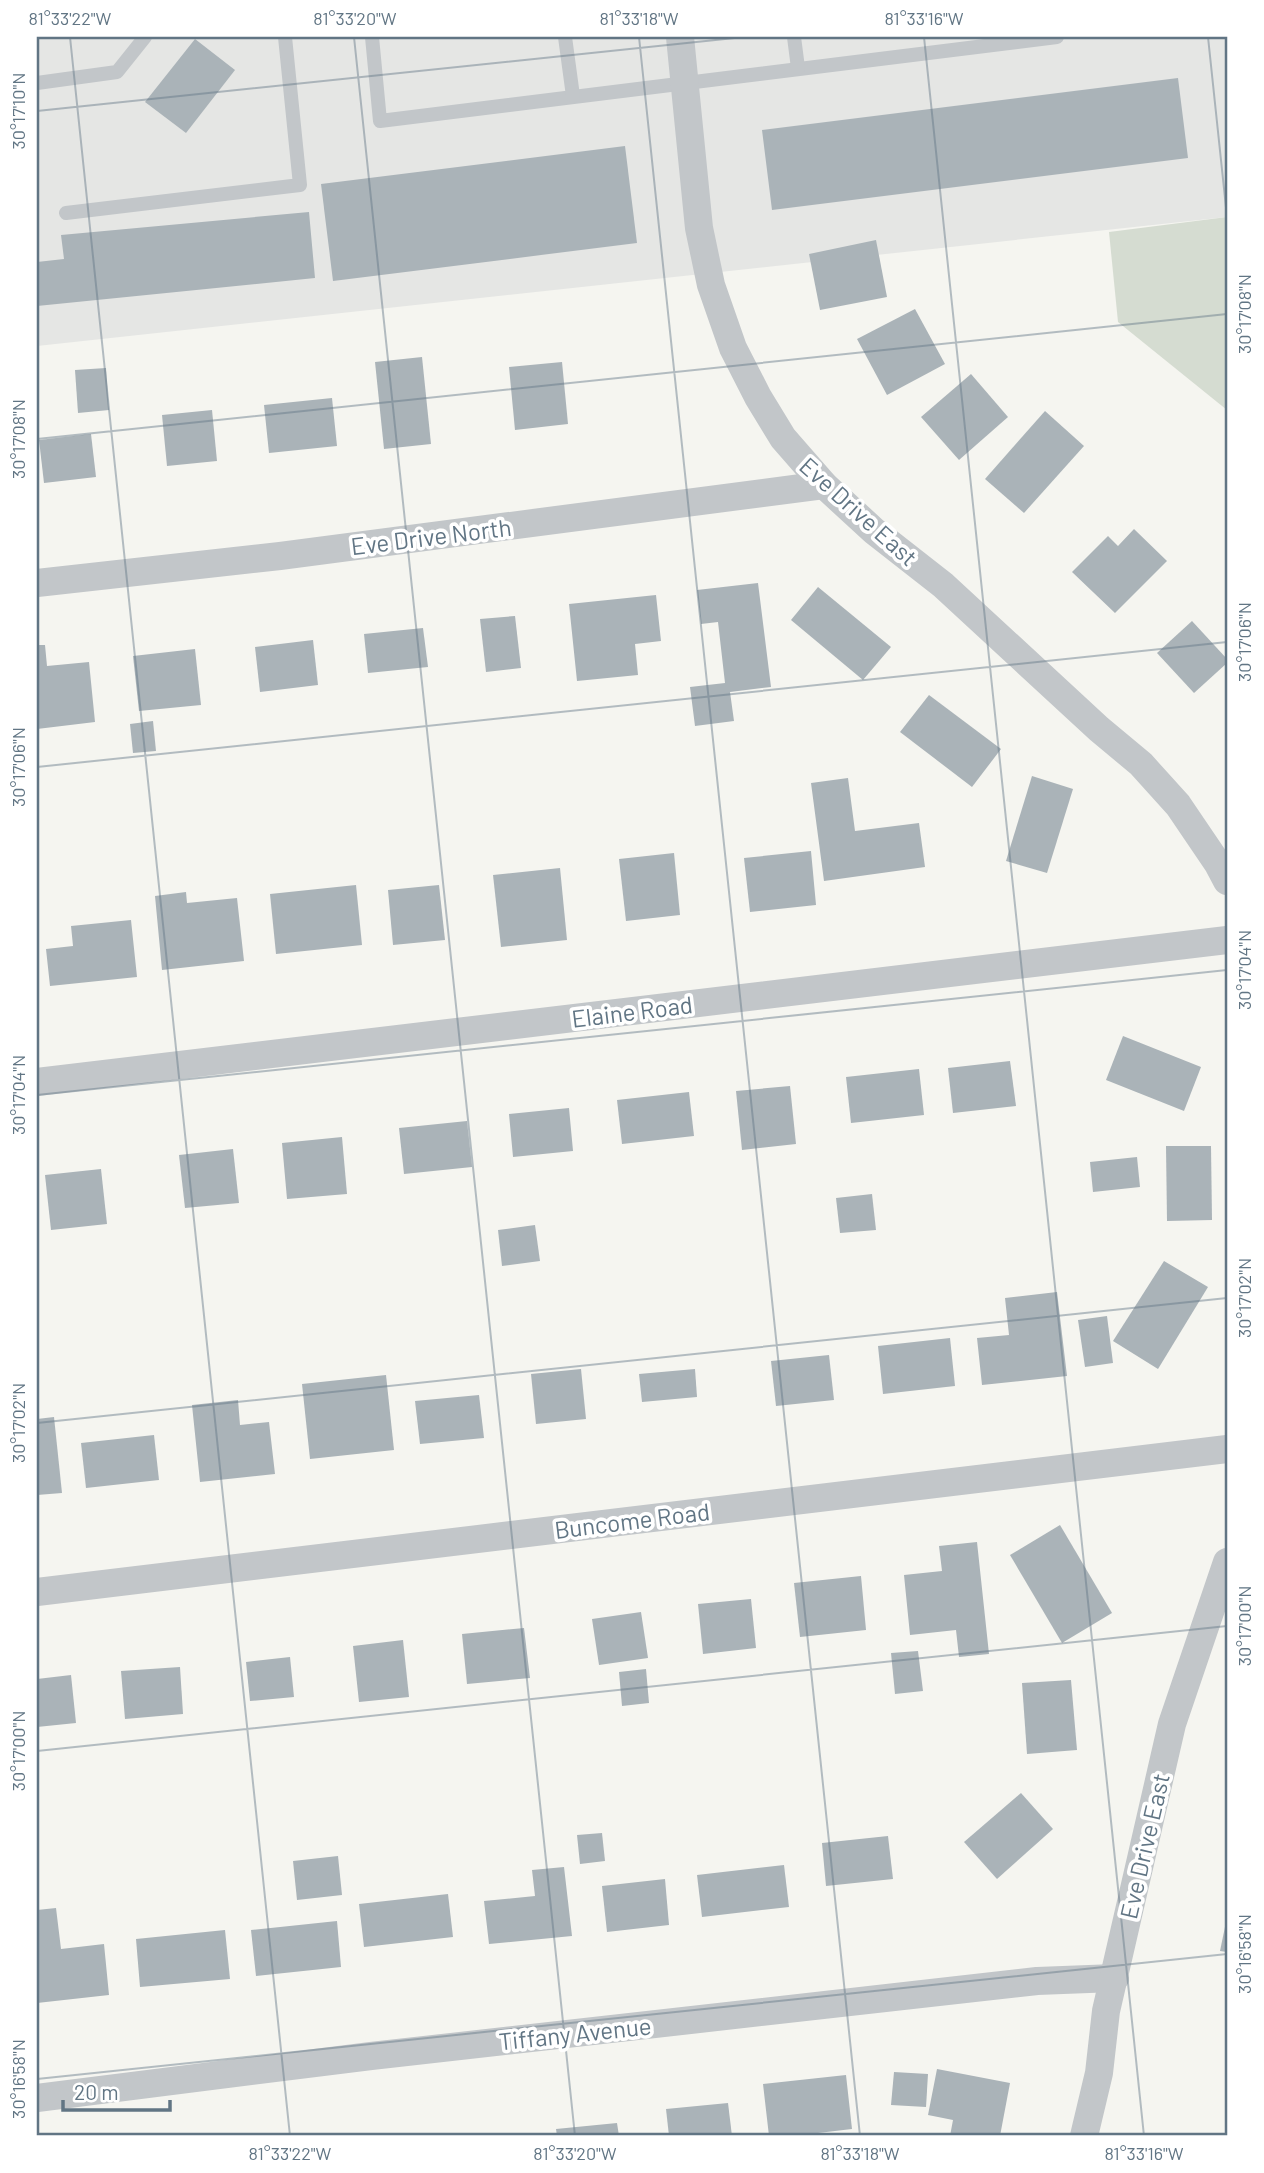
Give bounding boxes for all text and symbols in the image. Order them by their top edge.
text: 81°33'22"W [29,7,112,29]
text: 81°33'20"W [313,7,397,29]
text: 81°33'18"W [599,7,679,29]
text: 81°33'16"W [884,7,964,29]
text: 30°17'10"N [7,73,29,149]
text: 30°17'08"N [1233,274,1255,354]
text: 30°17'08"N [7,399,29,479]
street label: Eve Drive East [794,451,924,571]
street label: Eve Drive North [349,512,513,560]
text: 30°17'06"N [1233,602,1255,682]
text: 30°17'06"N [7,727,29,807]
text: 30°17'04"N [1233,930,1255,1010]
street label: Elaine Road [570,989,694,1033]
text: 30°17'04"N [7,1055,29,1135]
text: 30°17'02"N [1233,1258,1255,1338]
text: 30°17'02"N [7,1383,29,1463]
street label: Buncome Road [553,1496,711,1544]
text: 30°17'00"N [1233,1586,1255,1666]
text: 30°17'00"N [7,1711,29,1791]
street label: Eve Drive East [1113,1770,1175,1922]
text: 30°16'58"N [1233,1914,1255,1994]
street label: Tiffany Avenue [497,2011,653,2055]
text: 30°16'58"N [7,2039,29,2119]
scale bar [63,2068,170,2112]
text: 20 m [74,2079,119,2104]
text: 81°33'22"W [249,2142,332,2164]
text: 81°33'20"W [533,2142,617,2164]
text: 81°33'18"W [820,2142,900,2164]
text: 81°33'16"W [1104,2142,1184,2164]

